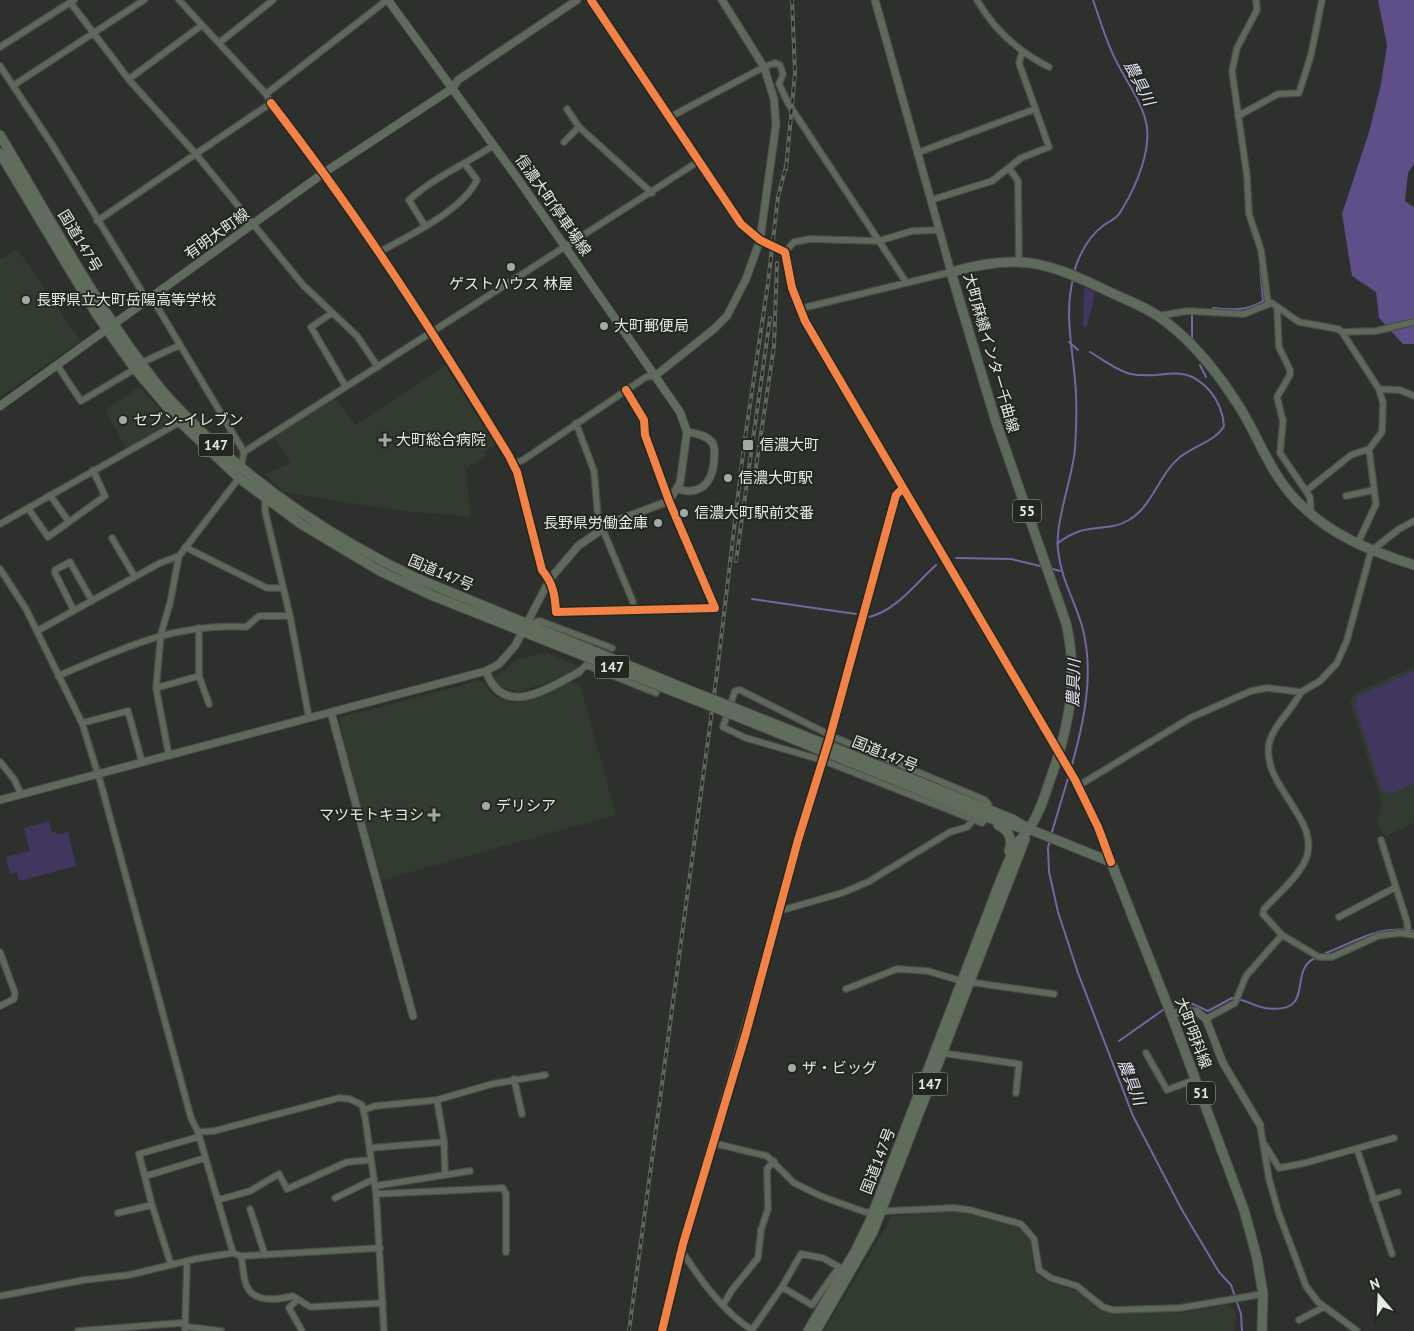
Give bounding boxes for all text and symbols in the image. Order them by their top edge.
water label: 農具川 [1120,57,1161,111]
street label: 信濃大町停車場線 [511,150,596,259]
street label: 有明大町線 [181,204,253,263]
street label: 国道147号 [54,206,106,275]
marker: ゲストハウス 林屋 [505,261,517,273]
street label: 大町麻績インター千曲線 [960,271,1023,435]
place label: ゲストハウス 林屋 [449,274,573,293]
place label: 長野県立大町岳陽高等学校 [36,290,216,309]
marker: 長野県立大町岳陽高等学校 [20,294,32,306]
place label: 大町郵便局 [614,316,689,335]
marker: 大町郵便局 [598,320,610,332]
place label: セブン-イレブン [133,410,243,429]
marker: セブン-イレブン [117,414,129,426]
place label: 大町総合病院 [396,430,486,449]
marker: 大町総合病院 [378,433,392,447]
road number: 147 [198,434,234,456]
place label: 信濃大町 [759,435,819,454]
marker: 信濃大町 [741,438,755,452]
place label: 信濃大町駅 [738,468,813,487]
marker: 信濃大町駅 [722,472,734,484]
road number: 55 [1013,500,1041,522]
place label: 信濃大町駅前交番 [694,503,814,522]
marker: 信濃大町駅前交番 [678,507,690,519]
place label: 長野県労働金庫 [543,513,648,532]
marker: 長野県労働金庫 [652,517,664,529]
street label: 国道147号 [405,550,477,595]
road number: 147 [594,656,630,679]
water label: 農具川 [1062,657,1084,707]
street label: 国道147号 [849,732,921,775]
place label: デリシア [496,796,556,815]
marker: デリシア [480,800,492,812]
place label: マツモトキヨシ [319,805,424,824]
marker: マツモトキヨシ [428,809,440,821]
street label: 大町明科線 [1171,994,1216,1071]
water label: 農具川 [1114,1056,1151,1110]
place label: ザ・ビッグ [802,1058,877,1077]
marker: ザ・ビッグ [786,1062,798,1074]
road number: 147 [912,1072,948,1096]
road number: 51 [1187,1082,1215,1104]
street label: 国道147号 [856,1125,899,1197]
north arrow [1354,1271,1404,1321]
text: N [1367,1274,1382,1294]

